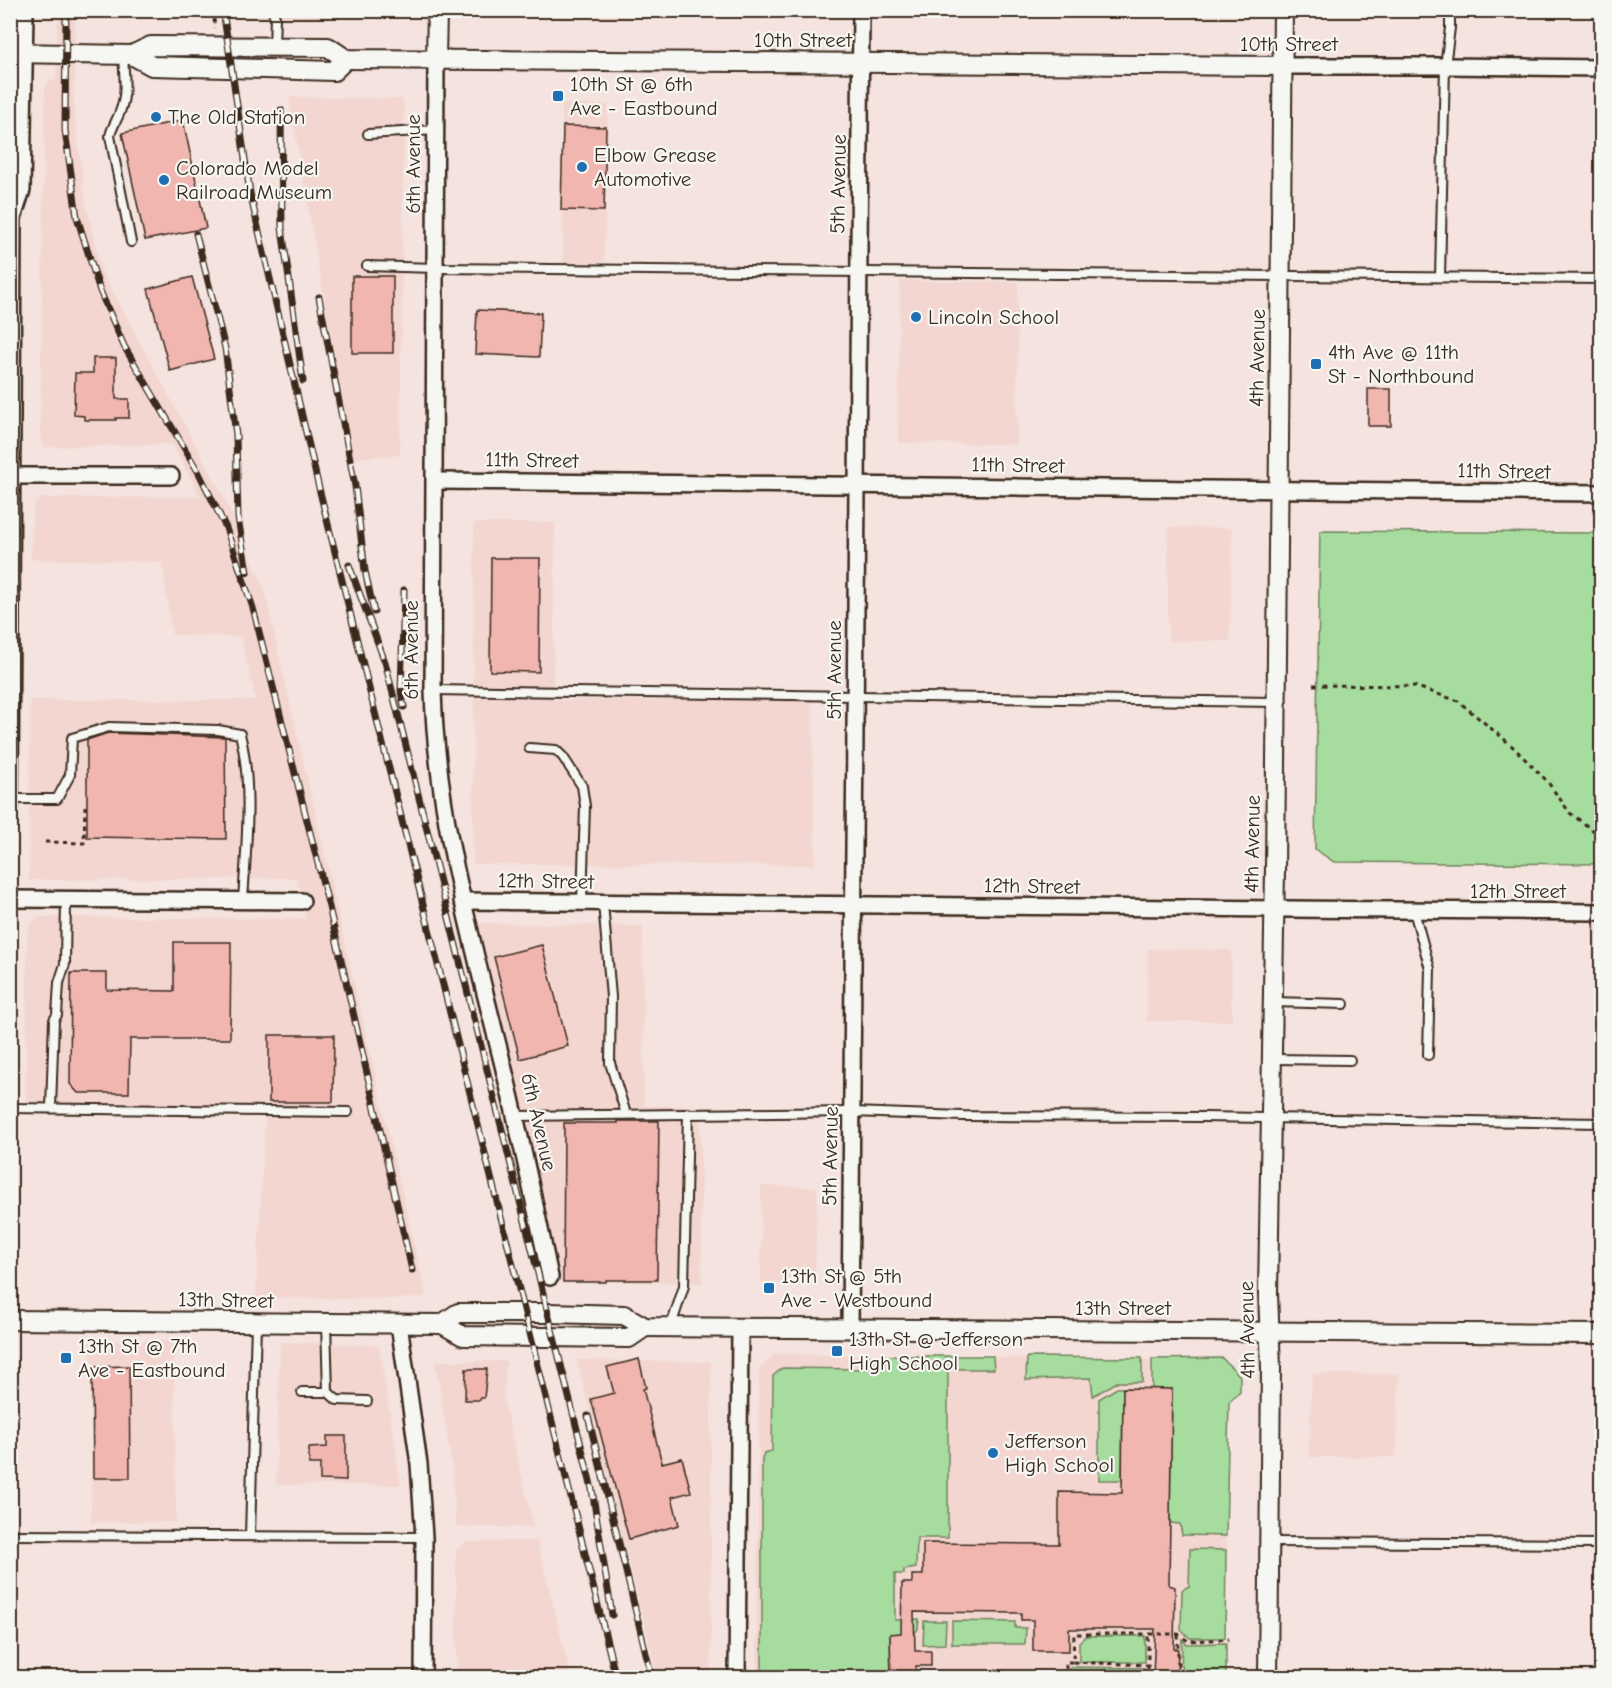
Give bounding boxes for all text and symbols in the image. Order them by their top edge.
street label: 10th Street [754,28,853,52]
street label: 10th Street [1240,32,1339,56]
place label: 10th St @ 6th Ave - Eastbound [570,72,718,120]
marker: 10th St @ 6th Ave - Eastbound [551,89,565,103]
place label: The Old Station [168,105,305,129]
marker: The Old Station [149,110,163,124]
street label: 6th Avenue [401,114,425,214]
street label: 5th Avenue [825,134,851,234]
place label: Elbow Grease Automotive [594,143,717,191]
place label: Colorado Model Railroad Museum [176,156,332,204]
marker: Elbow Grease Automotive [575,160,589,174]
marker: Colorado Model Railroad Museum [157,173,171,187]
place label: Lincoln School [928,305,1059,329]
street label: 4th Avenue [1244,309,1270,407]
marker: Lincoln School [909,310,923,324]
place label: 4th Ave @ 11th St - Northbound [1328,340,1474,388]
marker: 4th Ave @ 11th St - Northbound [1309,357,1323,371]
street label: 11th Street [485,447,580,473]
street label: 11th Street [971,452,1066,478]
street label: 11th Street [1457,458,1552,484]
street label: 6th Avenue [399,600,423,700]
street label: 5th Avenue [822,620,846,720]
street label: 4th Avenue [1239,795,1265,893]
street label: 12th Street [498,868,595,894]
street label: 12th Street [984,873,1081,899]
street label: 12th Street [1470,879,1567,903]
street label: 6th Avenue [516,1071,562,1173]
street label: 5th Avenue [817,1106,843,1206]
place label: 13th St @ 5th Ave - Westbound [781,1264,932,1312]
marker: 13th St @ 5th Ave - Westbound [762,1281,776,1295]
street label: 4th Avenue [1234,1281,1260,1379]
street label: 13th Street [178,1287,275,1313]
street label: 13th Street [1075,1296,1172,1320]
place label: 13th St @ Jefferson High School [849,1327,1023,1375]
place label: 13th St @ 7th Ave - Eastbound [78,1334,226,1382]
marker: 13th St @ Jefferson High School [830,1344,844,1358]
marker: 13th St @ 7th Ave - Eastbound [59,1351,73,1365]
place label: Jefferson High School [1005,1429,1114,1477]
marker: Jefferson High School [986,1446,1000,1460]

